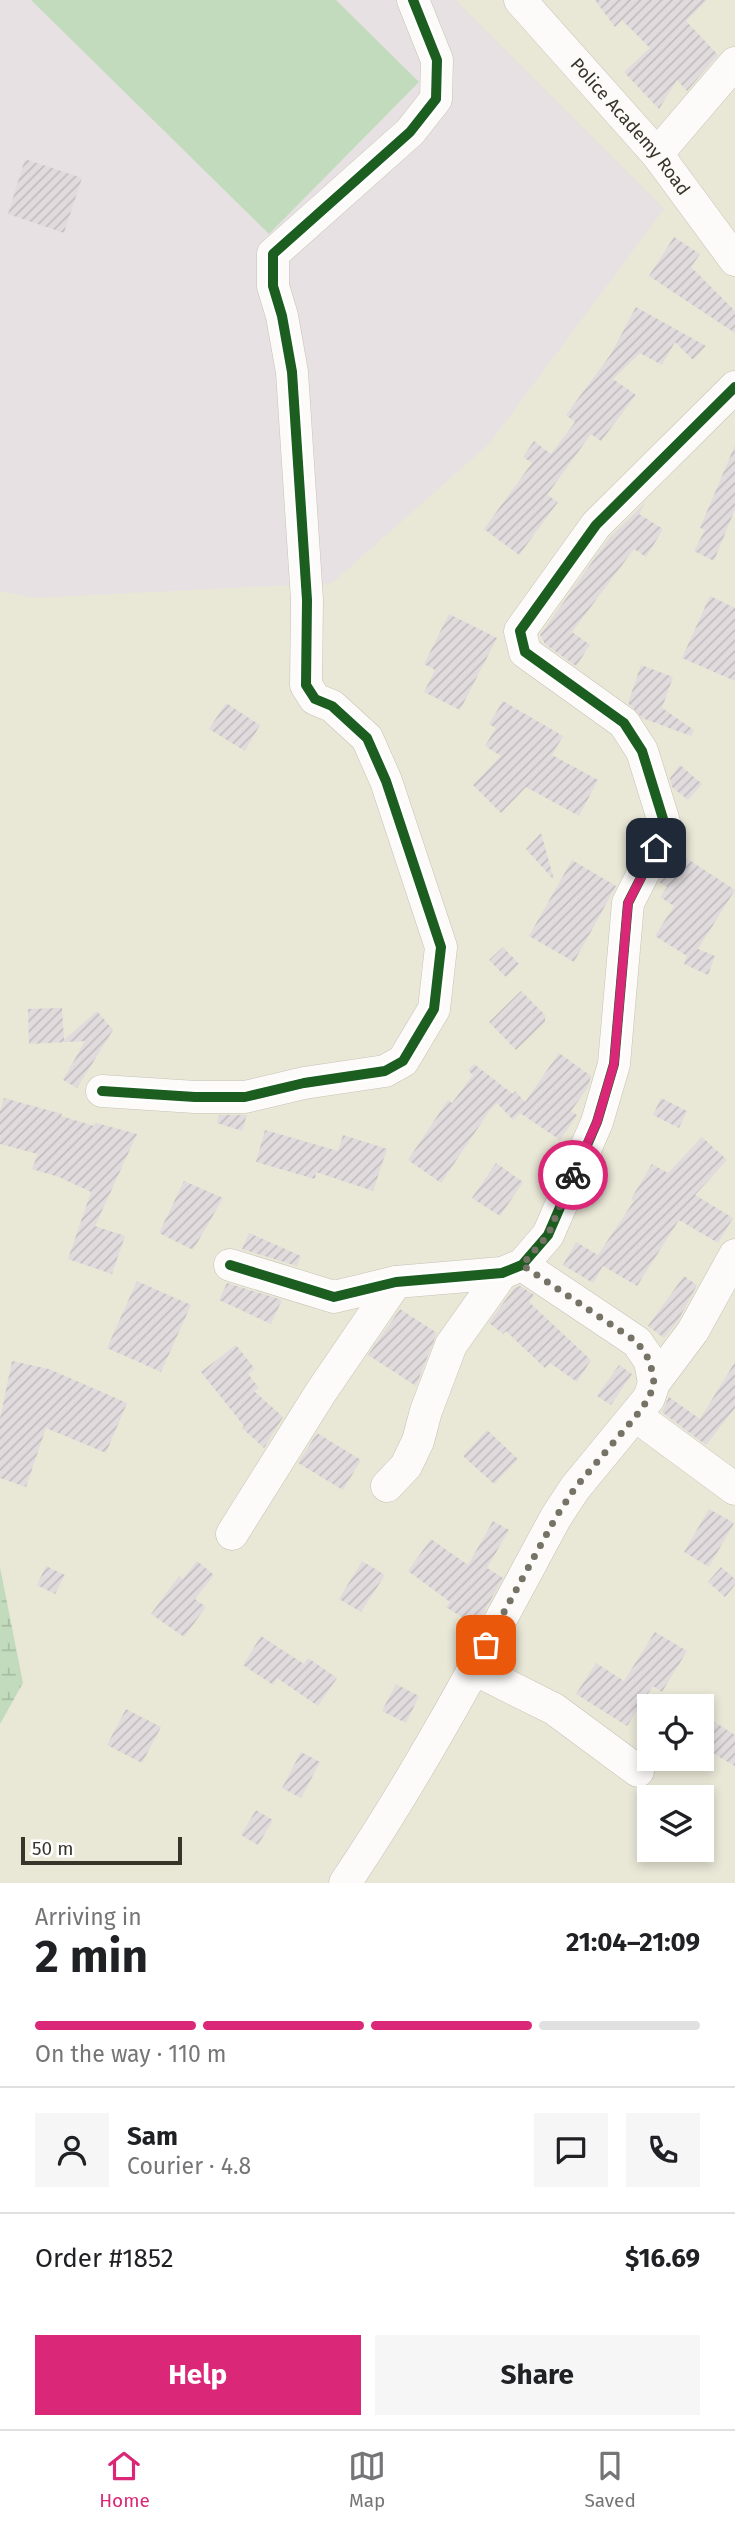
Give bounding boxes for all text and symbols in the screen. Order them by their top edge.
street label: Police Academy Road [566,53,695,200]
pin [626,818,686,878]
icon: home [637,829,675,867]
courier [538,1140,608,1210]
icon: bike [554,1156,592,1194]
pin [456,1615,516,1675]
icon: bag [467,1626,505,1664]
map controls [637,1694,714,1862]
button: locate [637,1694,714,1771]
button: layers [637,1785,714,1862]
scale bar [21,1834,182,1866]
text: 50 m [32,1837,73,1860]
text: Arriving in [35,1903,142,1931]
text: 21:04–21:09 [566,1927,700,1958]
text: 2 min [35,1929,148,1984]
text: On the way · 110 m [35,2040,227,2068]
button: person [35,2113,109,2187]
button: chat [534,2113,608,2187]
button: phone [626,2113,700,2187]
text: Sam [127,2121,178,2152]
text: Courier · 4.8 [127,2152,251,2180]
text: Order #1852 [35,2243,174,2274]
text: $16.69 [625,2243,700,2274]
button: Help [35,2335,361,2415]
button: Share [375,2335,700,2415]
tab: Home [99,2447,150,2512]
tab: Map [348,2447,386,2512]
tab: Saved [584,2447,636,2512]

